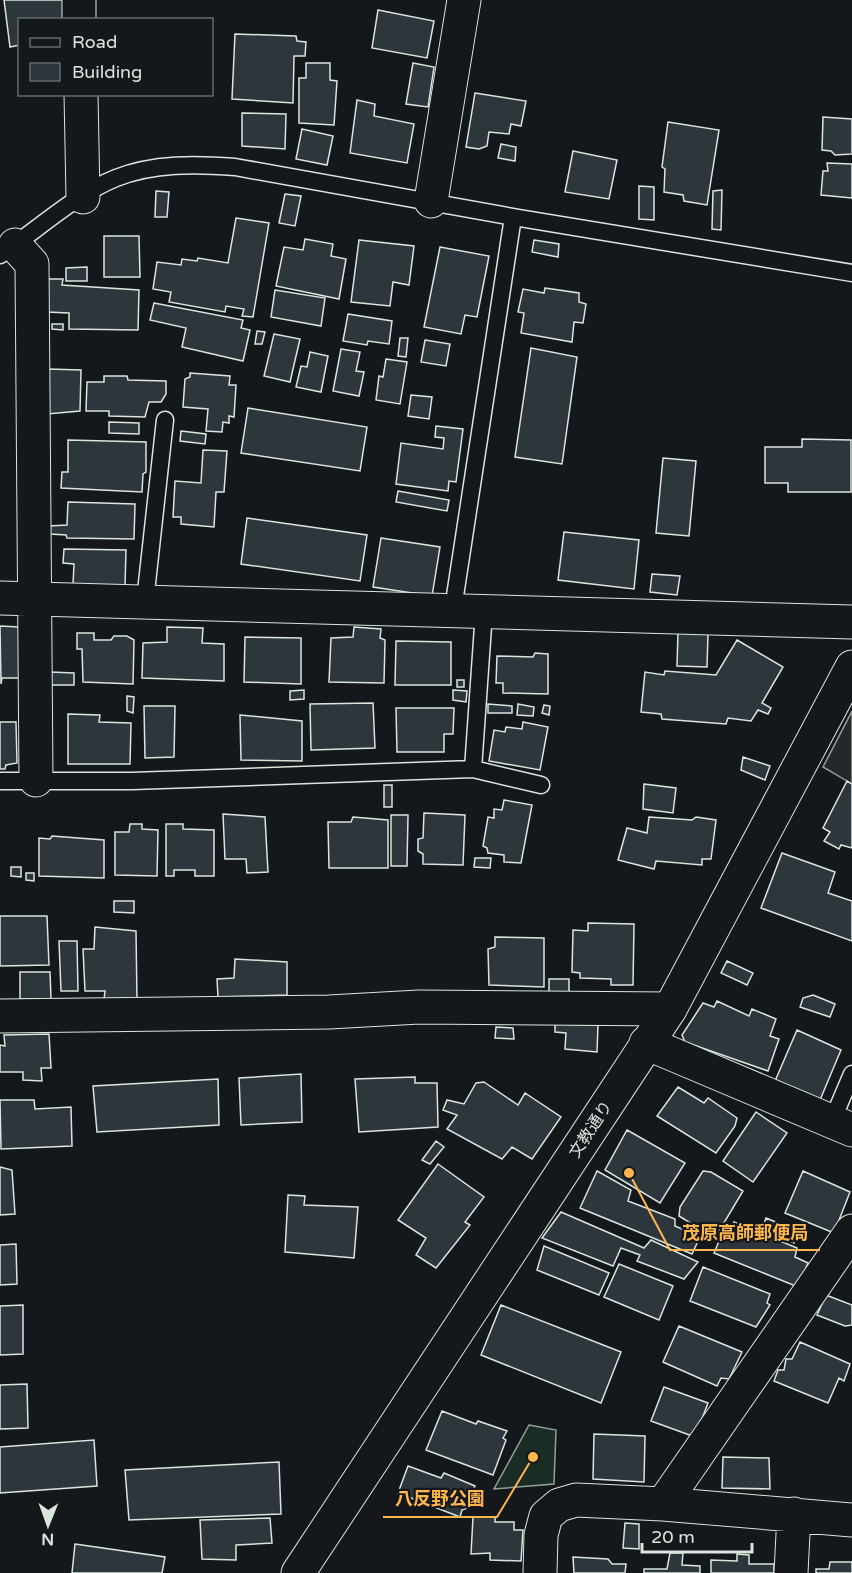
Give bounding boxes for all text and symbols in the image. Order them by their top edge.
legend [18,18,213,96]
text: Road [72,31,117,53]
text: Building [72,61,142,83]
street label: 文教通り [565,1097,617,1162]
callout: 茂原高師郵便局 [670,1214,820,1250]
text: 茂原高師郵便局 [682,1222,808,1244]
callout: 八反野公園 [383,1481,497,1517]
text: 八反野公園 [395,1488,485,1510]
north arrow [18,1495,78,1555]
scale bar [642,1516,752,1554]
text: 20 m [651,1526,695,1548]
text: N [41,1529,54,1549]

